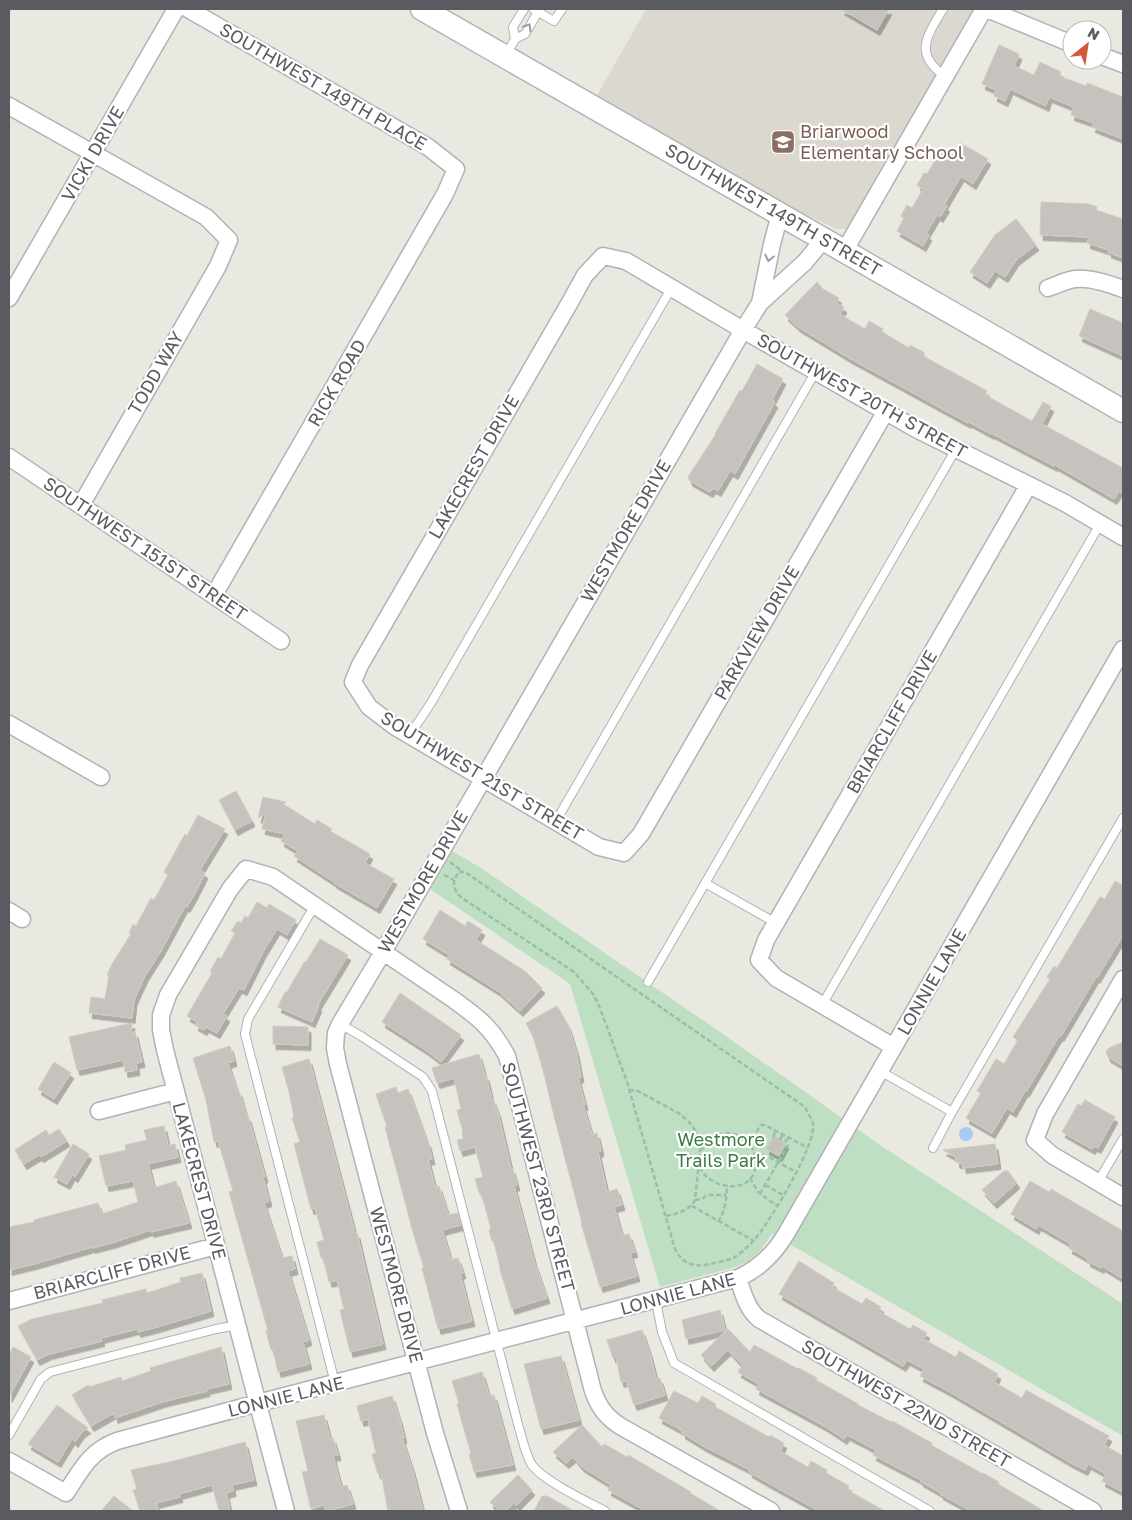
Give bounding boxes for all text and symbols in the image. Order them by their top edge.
street label: SOUTHWEST 149TH PLACE [216,18,431,155]
north arrow [1062,20,1112,70]
text: N [1085,23,1103,43]
one-way arrow [522,24,532,33]
street label: VICKI DRIVE [56,102,128,205]
place label: Briarwood Elementary School [800,120,964,163]
school or university icon: Briarwood Elementary School [770,129,796,155]
street label: SOUTHWEST 149TH STREET [661,138,886,280]
one-way arrow [764,254,774,262]
street label: TODD WAY [123,327,188,418]
street label: SOUTHWEST 20TH STREET [753,328,971,462]
street label: RICK ROAD [302,335,370,430]
street label: LAKECREST DRIVE [423,391,523,542]
street label: WESTMORE DRIVE [575,455,675,606]
street label: SOUTHWEST 151ST STREET [39,472,252,625]
street label: PARKVIEW DRIVE [709,562,803,703]
street label: BRIARCLIFF DRIVE [841,646,941,797]
street label: SOUTHWEST 21ST STREET [377,706,588,844]
street label: WESTMORE DRIVE [372,806,472,957]
street label: LONNIE LANE [892,925,970,1038]
street label: SOUTHWEST 23RD STREET [498,1060,580,1294]
street label: LAKECREST DRIVE [168,1100,232,1262]
park label: Westmore Trails Park [676,1128,766,1171]
street label: WESTMORE DRIVE [366,1204,428,1365]
street label: BRIARCLIFF DRIVE [31,1240,193,1304]
street label: LONNIE LANE [617,1267,738,1319]
street label: SOUTHWEST 22ND STREET [798,1334,1015,1472]
street label: LONNIE LANE [225,1371,346,1421]

